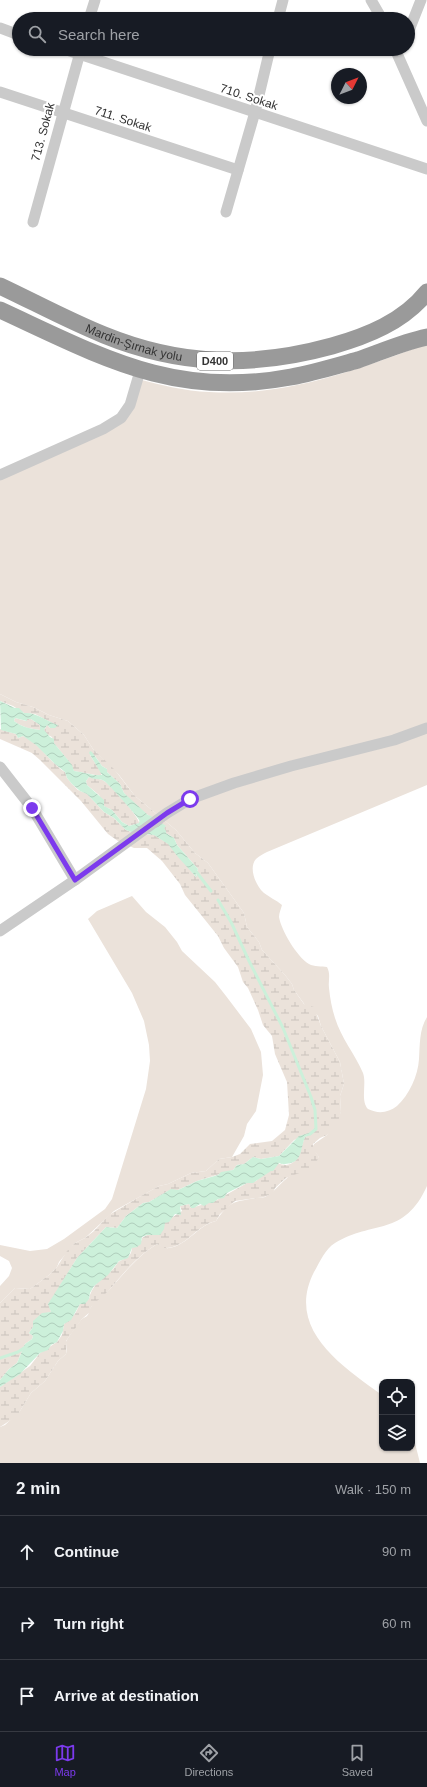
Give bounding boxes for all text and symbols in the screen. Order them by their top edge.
search box [12,12,415,56]
icon: search [26,23,48,45]
text: Search here [58,26,140,43]
north arrow [331,68,367,104]
street label: 710. Sokak [218,81,281,113]
street label: 713. Sokak [28,100,58,163]
street label: 711. Sokak [93,103,154,135]
street label: Mardin-Şırnak yolu [83,321,183,364]
road number: D400 [197,352,233,370]
route start [181,790,199,808]
route end [23,799,41,817]
map controls [379,1379,415,1451]
button: locate [379,1379,415,1415]
button: layers [379,1415,415,1451]
text: 2 min [16,1479,60,1498]
text: Walk · 150 m [335,1482,411,1497]
icon: ahead [16,1541,38,1563]
text: Continue [54,1543,119,1560]
text: 90 m [382,1544,411,1559]
icon: right [16,1613,38,1635]
text: Turn right [54,1615,124,1632]
text: 60 m [382,1616,411,1631]
icon: arrive [16,1685,38,1707]
text: Arrive at destination [54,1687,199,1704]
tab: Map [54,1742,76,1778]
tab: Directions [184,1742,233,1778]
tab: Saved [342,1742,373,1778]

